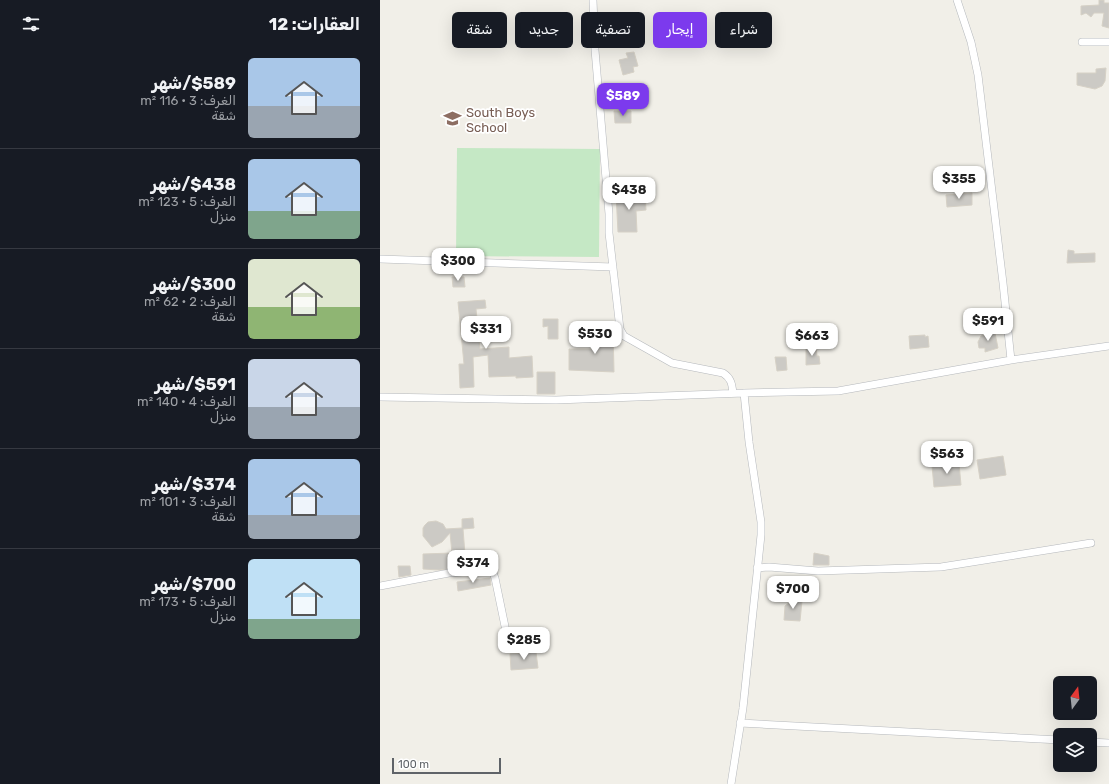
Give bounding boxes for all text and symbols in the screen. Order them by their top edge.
chip: شقة [452,12,507,48]
chip: جديد [515,12,573,48]
chip: تصفية [581,12,645,48]
chip: إيجار [653,12,707,48]
chip: شراء [715,12,772,48]
icon: filters [20,13,42,35]
text: العقارات: 12 [269,14,360,34]
text: $589/شهر [152,73,236,93]
icon: home [280,74,328,122]
pin: $589 [599,83,647,117]
text: $589 [606,88,640,103]
text: الغرف: 3 · 116 m² [140,93,236,108]
place label: South Boys School [466,105,535,135]
text: شقة [211,108,236,123]
school or university icon: South Boys School [443,109,463,129]
pin: $355 [935,166,983,200]
text: $355 [942,171,976,186]
text: $438/شهر [151,174,236,194]
icon: home [280,175,328,223]
pin: $438 [605,177,653,211]
text: $438 [612,182,646,197]
text: الغرف: 5 · 123 m² [138,194,236,209]
text: منزل [210,209,236,224]
pin: $300 [434,248,482,282]
text: $300 [441,253,475,268]
text: $300/شهر [151,274,236,294]
icon: home [280,275,328,323]
text: الغرف: 2 · 62 m² [144,294,236,309]
pin: $591 [964,308,1012,342]
text: شقة [211,309,236,324]
text: $591 [972,313,1004,328]
pin: $331 [462,316,510,350]
text: $331 [470,321,502,336]
pin: $530 [571,321,619,355]
pin: $663 [788,323,836,357]
text: $530 [578,326,612,341]
text: $663 [795,328,829,343]
text: $591/شهر [155,374,236,394]
icon: home [280,375,328,423]
text: الغرف: 4 · 140 m² [137,394,236,409]
text: منزل [210,409,236,424]
pin: $563 [923,441,971,475]
text: $563 [930,446,964,461]
text: $374/شهر [153,474,236,494]
icon: home [280,475,328,523]
text: الغرف: 3 · 101 m² [140,494,236,509]
text: شقة [211,509,236,524]
pin: $374 [449,550,497,584]
text: $374 [456,555,490,570]
text: $700/شهر [152,574,236,594]
icon: home [280,575,328,623]
pin: $700 [769,576,817,610]
text: $700 [776,581,810,596]
text: الغرف: 5 · 173 m² [139,594,236,609]
text: منزل [210,609,236,624]
pin: $285 [500,627,548,661]
text: $285 [507,632,541,647]
north arrow [1053,676,1097,720]
map controls [1053,676,1097,772]
button: layers [1053,728,1097,772]
scale bar [392,756,501,775]
text: 100 m [398,758,429,771]

